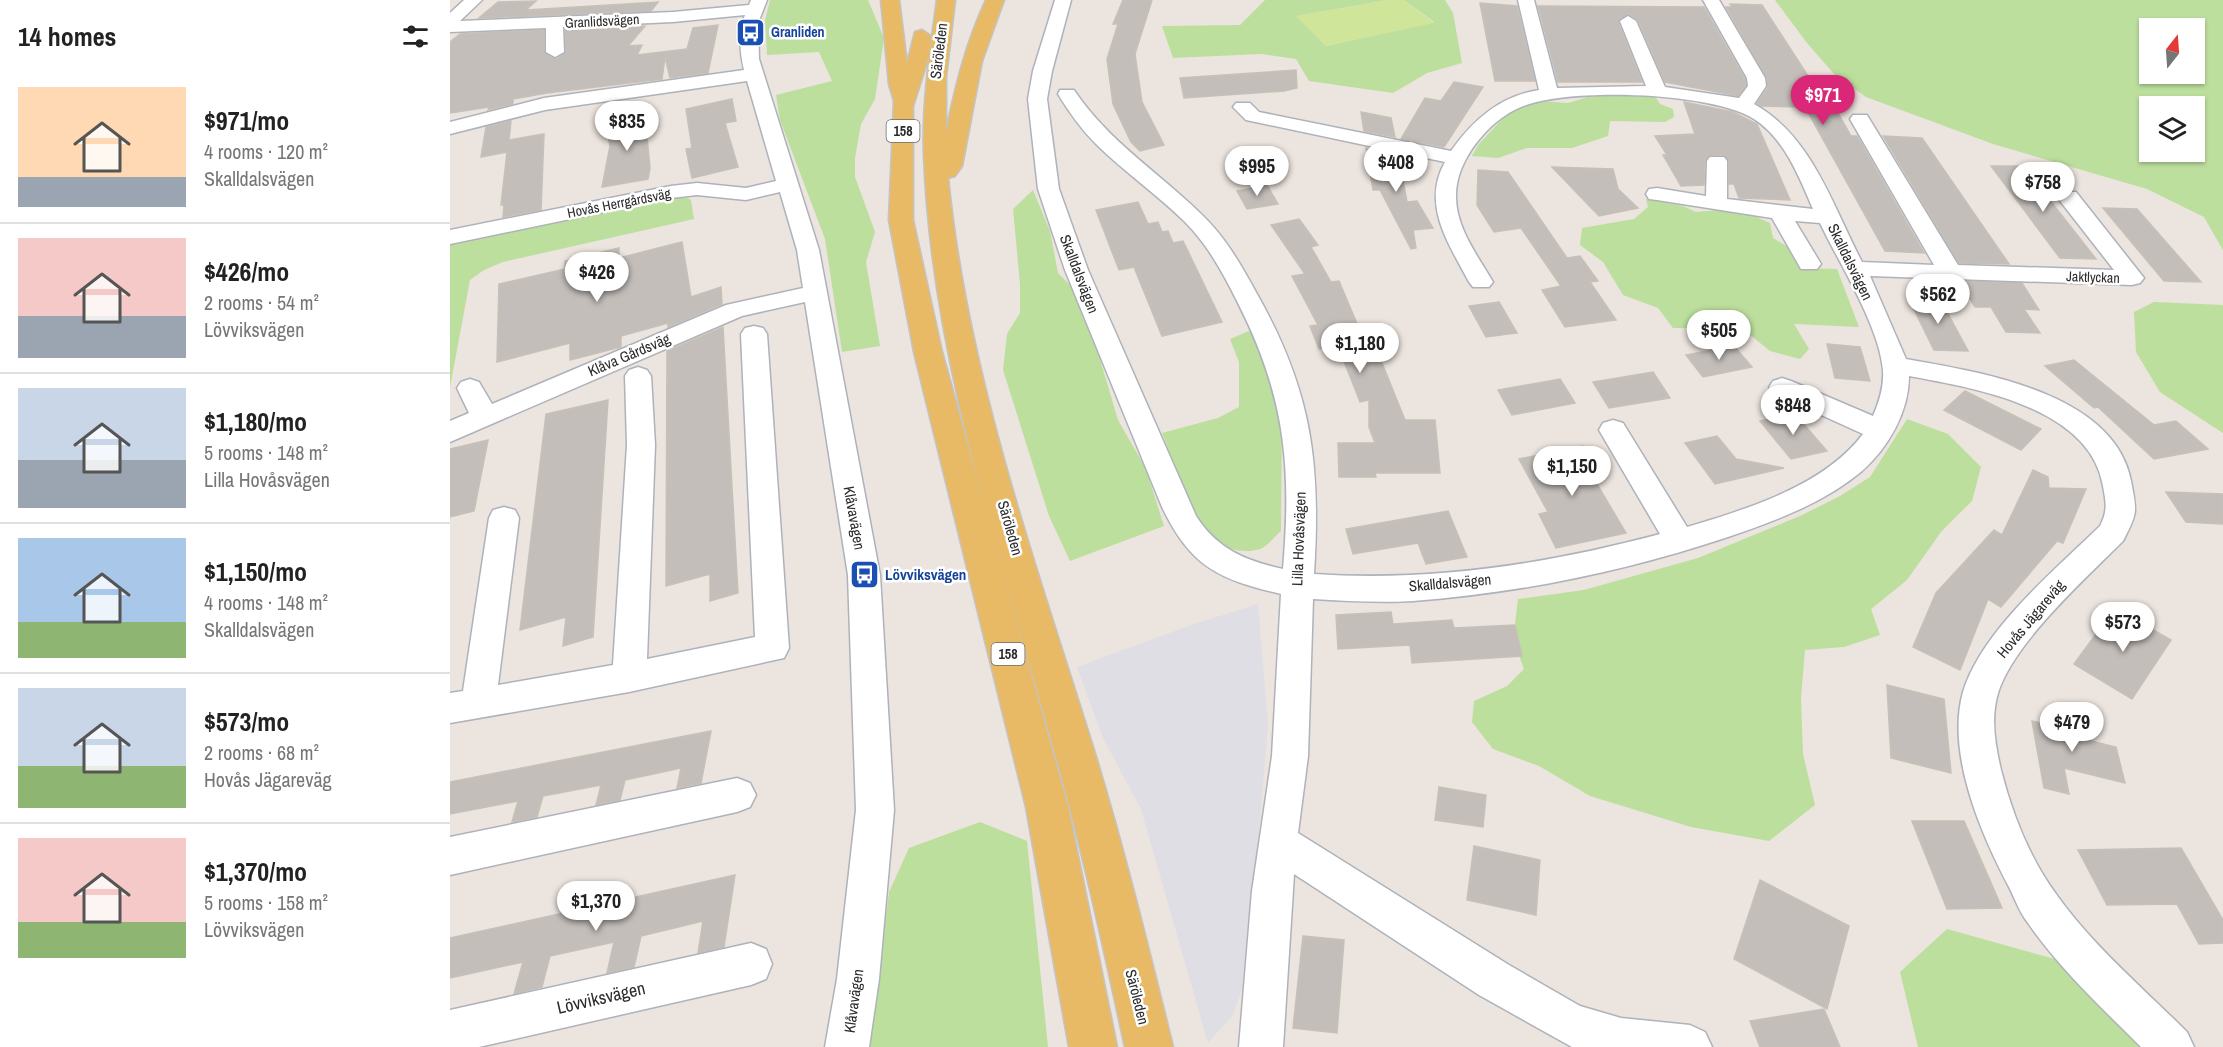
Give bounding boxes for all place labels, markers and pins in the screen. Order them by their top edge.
bus stop icon: Granliden [734,16,766,48]
place label: Granliden [771,23,825,41]
pin: $971 [1787,75,1859,126]
pin: $835 [591,101,663,152]
pin: $408 [1360,142,1432,193]
pin: $995 [1221,146,1293,197]
pin: $758 [2007,162,2079,213]
pin: $426 [561,252,633,303]
pin: $562 [1902,274,1974,325]
pin: $505 [1683,310,1755,361]
pin: $1,180 [1311,323,1409,374]
pin: $848 [1757,385,1829,436]
pin: $1,150 [1523,446,1621,497]
bus stop icon: Lövviksvägen [848,559,880,591]
place label: Lövviksvägen [885,564,966,585]
pin: $573 [2087,602,2159,653]
pin: $479 [2036,702,2108,753]
pin: $1,370 [547,881,645,932]

